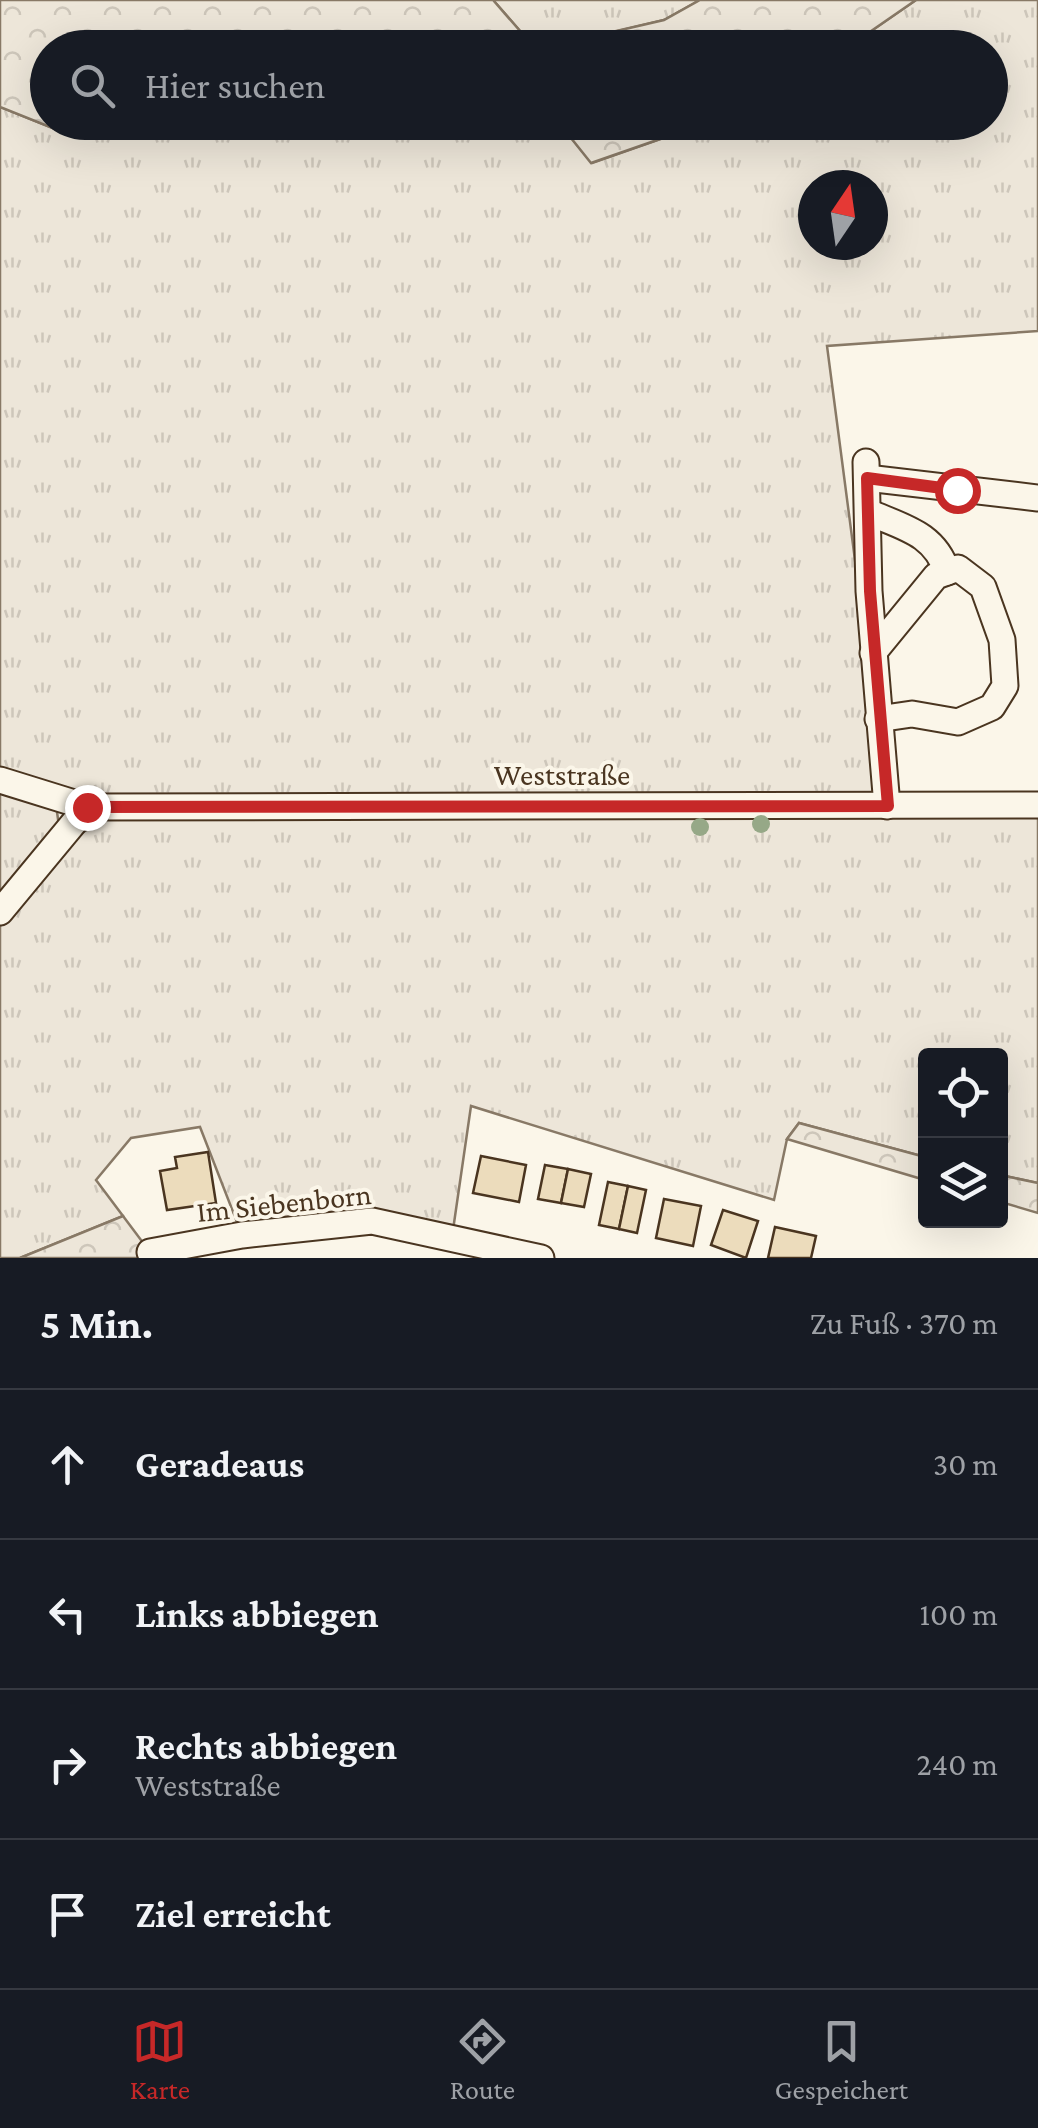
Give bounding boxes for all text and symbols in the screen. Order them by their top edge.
search box [30,30,1008,140]
icon: search [65,58,120,113]
text: Hier suchen [145,64,325,106]
north arrow [798,170,888,260]
route start [935,468,981,514]
street label: Weststraße [494,758,630,791]
route end [65,785,111,831]
map controls [918,1048,1008,1228]
button: locate [918,1048,1008,1138]
button: layers [918,1138,1008,1228]
street label: Im Siebenborn [195,1177,373,1228]
text: 5 Min. [40,1300,153,1347]
text: Zu Fuß · 370 m [810,1305,998,1341]
icon: ahead [40,1437,95,1492]
text: Geradeaus [135,1443,304,1485]
text: 30 m [933,1446,998,1482]
icon: left [40,1587,95,1642]
text: Links abbiegen [135,1593,379,1635]
text: 100 m [919,1596,998,1632]
text: Rechts abbiegen [135,1725,397,1767]
icon: right [40,1737,95,1792]
text: 240 m [917,1746,998,1782]
text: Weststraße [135,1767,281,1803]
icon: arrive [40,1887,95,1942]
text: Ziel erreicht [135,1893,331,1935]
tab: Karte [130,2014,190,2105]
tab: Route [450,2014,515,2105]
tab: Gespeichert [775,2014,908,2105]

